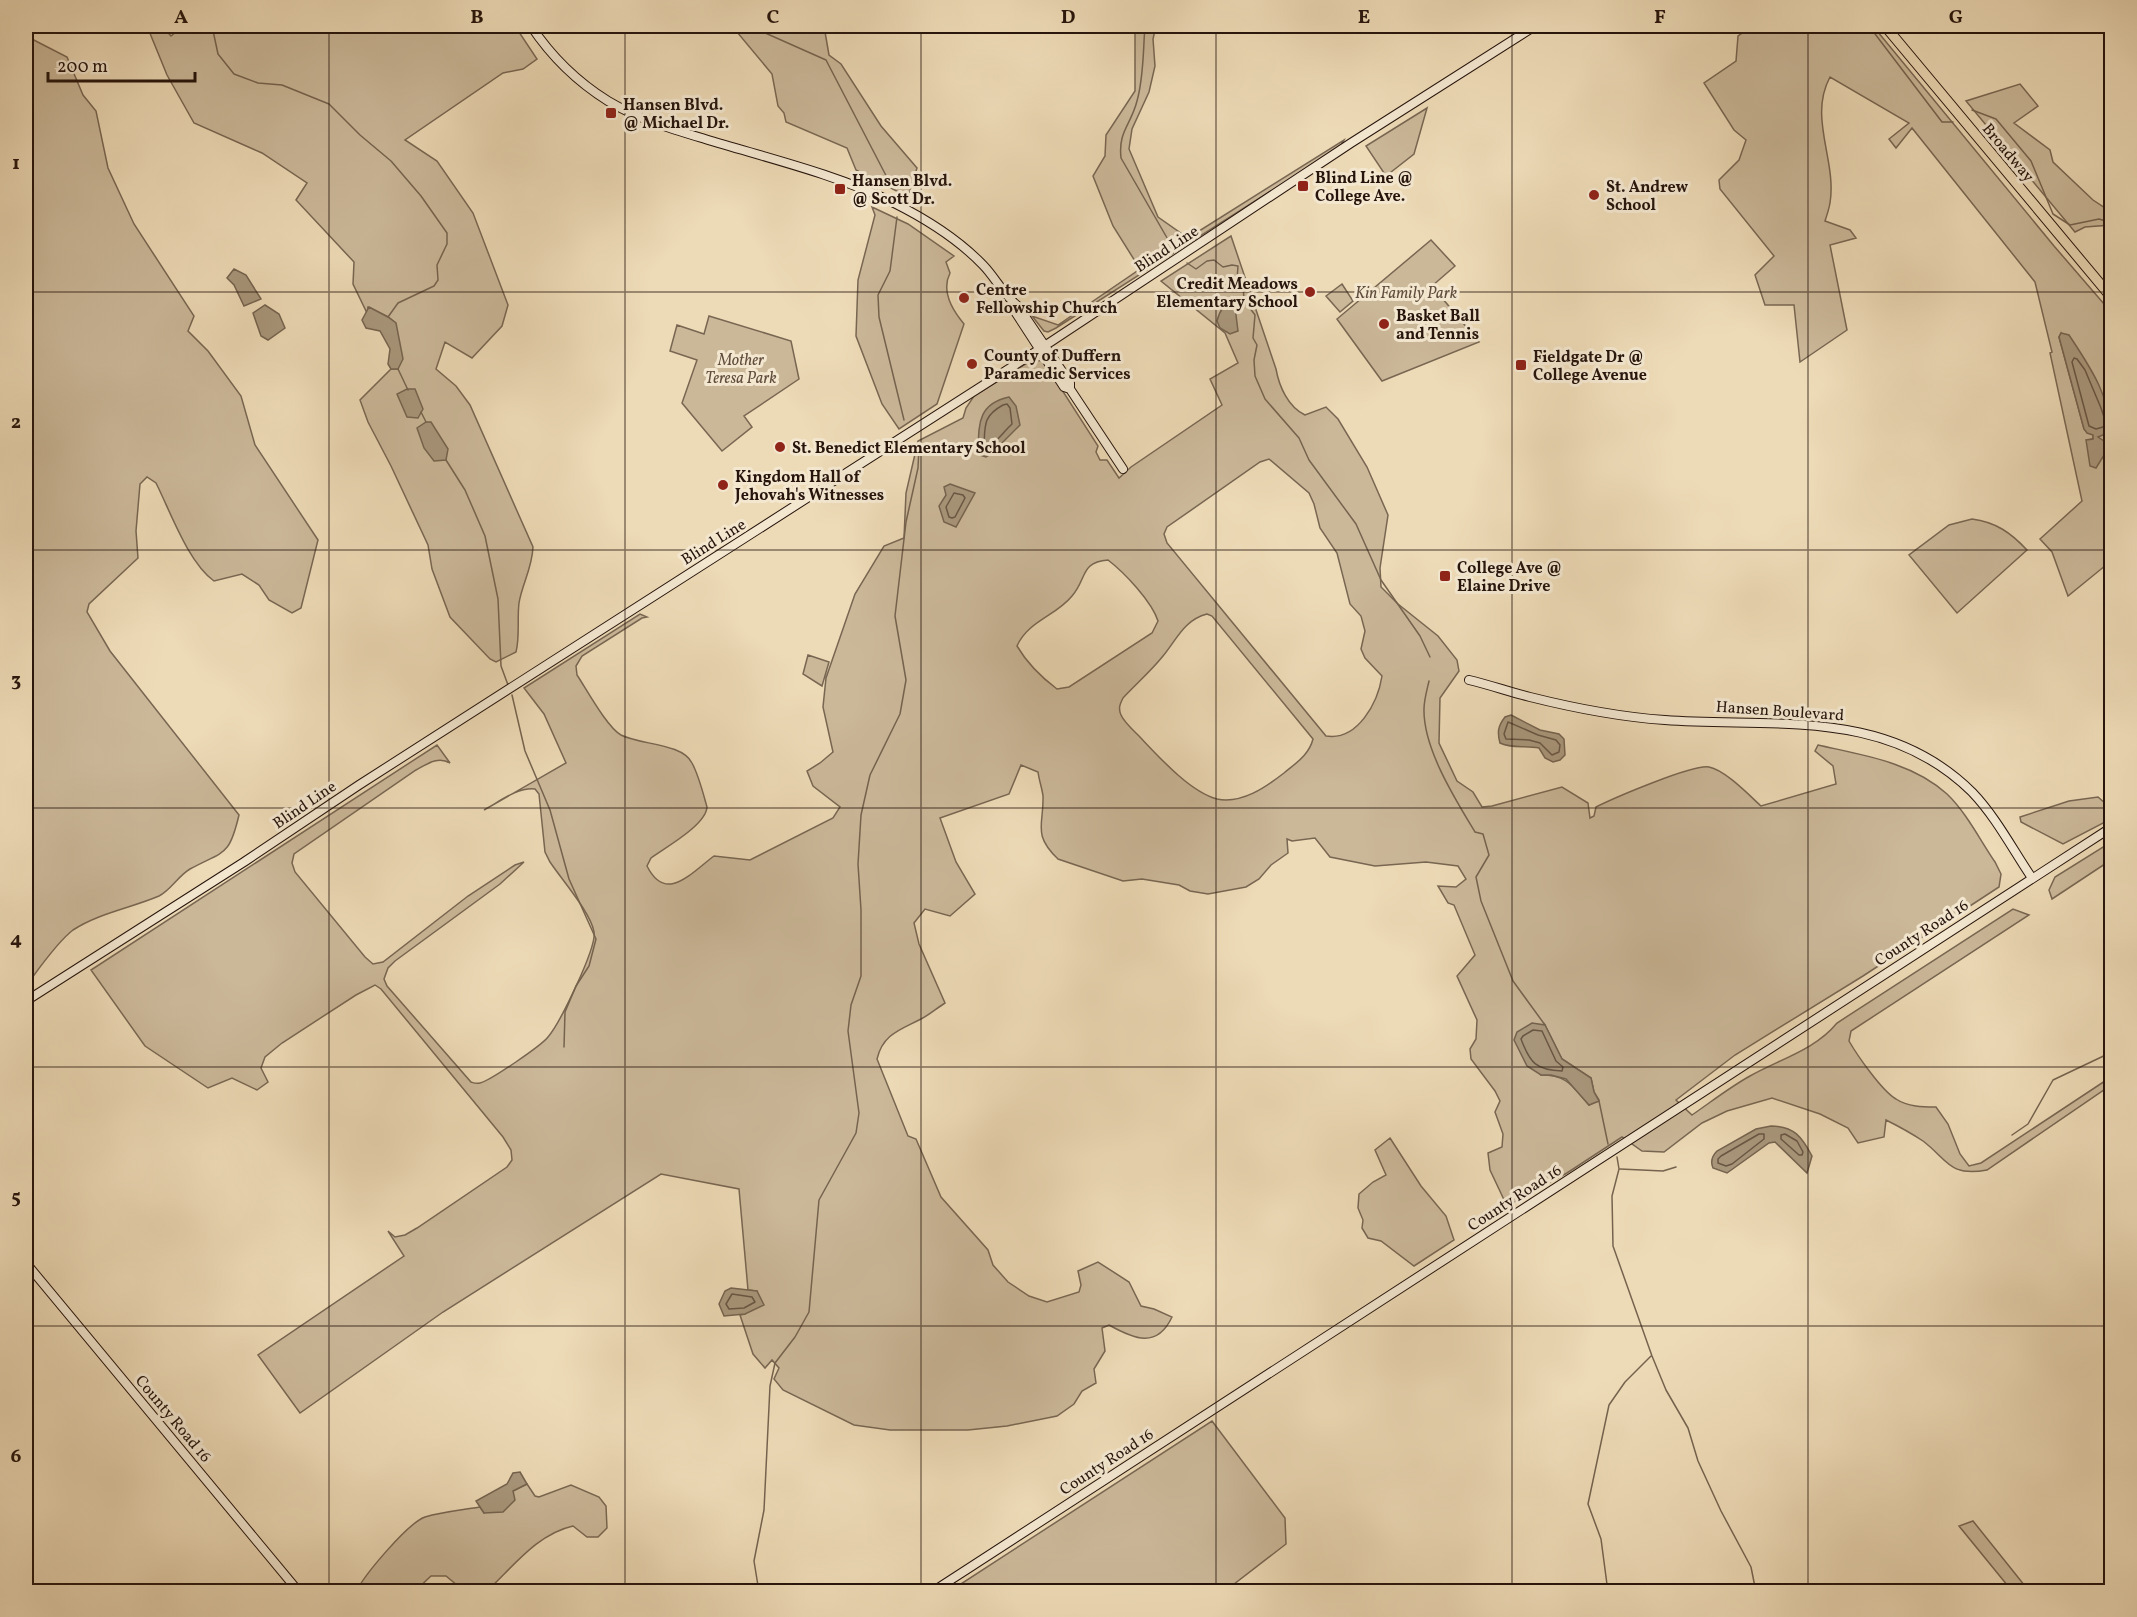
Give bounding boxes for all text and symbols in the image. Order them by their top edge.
text: A [174,4,188,32]
text: B [470,4,484,32]
text: C [767,4,780,32]
text: D [1061,4,1075,32]
text: E [1358,4,1370,32]
text: F [1654,4,1666,32]
text: G [1949,4,1963,32]
scale bar [48,45,195,83]
text: 200 m [57,55,108,80]
place label: Hansen Blvd. @ Michael Dr. [623,95,729,135]
marker: Hansen Blvd. @ Michael Dr. [604,106,618,120]
street label: Broadway [1976,119,2039,188]
text: 1 [12,150,20,178]
place label: Blind Line @ College Ave. [1315,168,1413,208]
place label: Hansen Blvd. @ Scott Dr. [852,171,952,211]
place label: St. Andrew School [1606,177,1689,217]
marker: Blind Line @ College Ave. [1296,179,1310,193]
marker: Hansen Blvd. @ Scott Dr. [833,182,847,196]
marker: St. Andrew School [1587,188,1601,202]
street label: Blind Line [1131,221,1203,279]
place label: Credit Meadows Elementary School [1156,274,1299,314]
place label: Centre Fellowship Church [976,280,1117,320]
park label: Kin Family Park [1355,283,1458,305]
marker: Credit Meadows Elementary School [1303,285,1317,299]
marker: Centre Fellowship Church [957,291,971,305]
place label: Basket Ball and Tennis [1396,306,1481,346]
marker: Basket Ball and Tennis [1377,317,1391,331]
place label: County of Duffern Paramedic Services [984,346,1131,386]
place label: Fieldgate Dr @ College Avenue [1533,347,1647,387]
park label: Mother Teresa Park [705,350,777,390]
marker: County of Duffern Paramedic Services [965,357,979,371]
marker: Fieldgate Dr @ College Avenue [1514,358,1528,372]
text: 2 [11,409,21,437]
place label: St. Benedict Elementary School [792,438,1026,460]
marker: St. Benedict Elementary School [773,440,787,454]
place label: Kingdom Hall of Jehovah's Witnesses [734,467,884,507]
marker: Kingdom Hall of Jehovah's Witnesses [716,478,730,492]
street label: Blind Line [678,514,751,571]
place label: College Ave @ Elaine Drive [1457,558,1562,598]
marker: College Ave @ Elaine Drive [1438,569,1452,583]
text: 3 [11,667,21,695]
street label: Hansen Boulevard [1715,697,1845,727]
street label: Blind Line [269,776,341,835]
street label: County Road 16 [1871,895,1973,972]
text: 4 [10,926,22,954]
street label: County Road 16 [1464,1160,1566,1237]
text: 5 [11,1184,21,1212]
street label: County Road 16 [129,1371,216,1468]
street label: County Road 16 [1056,1424,1158,1501]
text: 6 [11,1443,22,1471]

